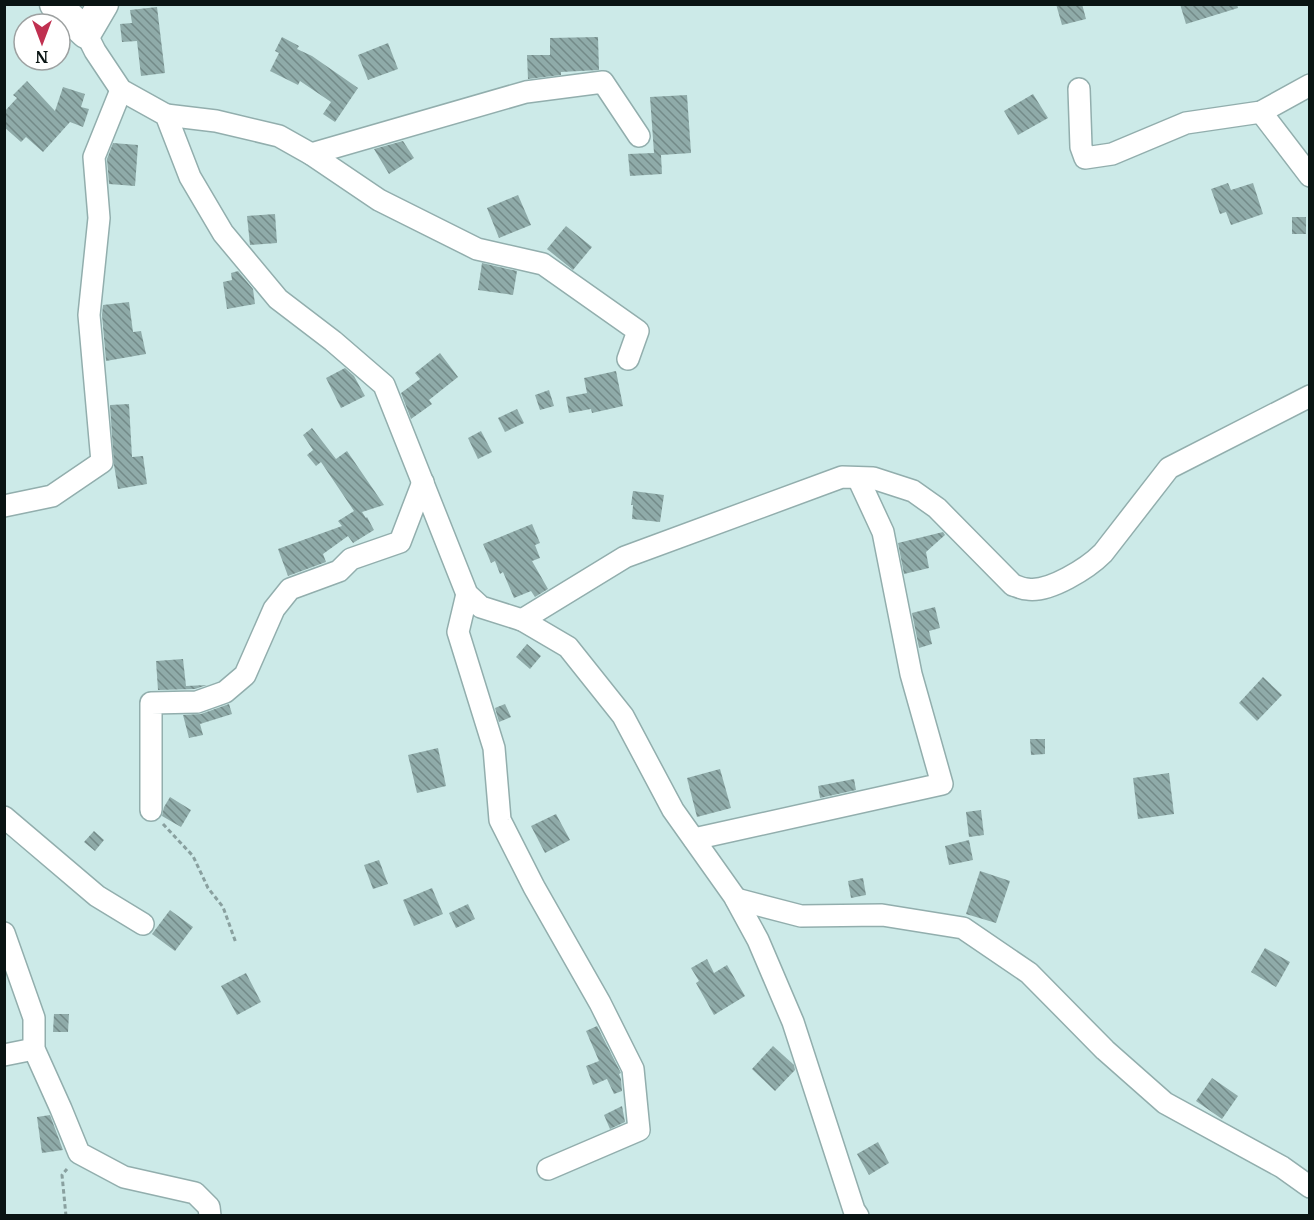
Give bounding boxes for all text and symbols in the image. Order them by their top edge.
north arrow [12,12,72,72]
text: N [35,47,48,67]

